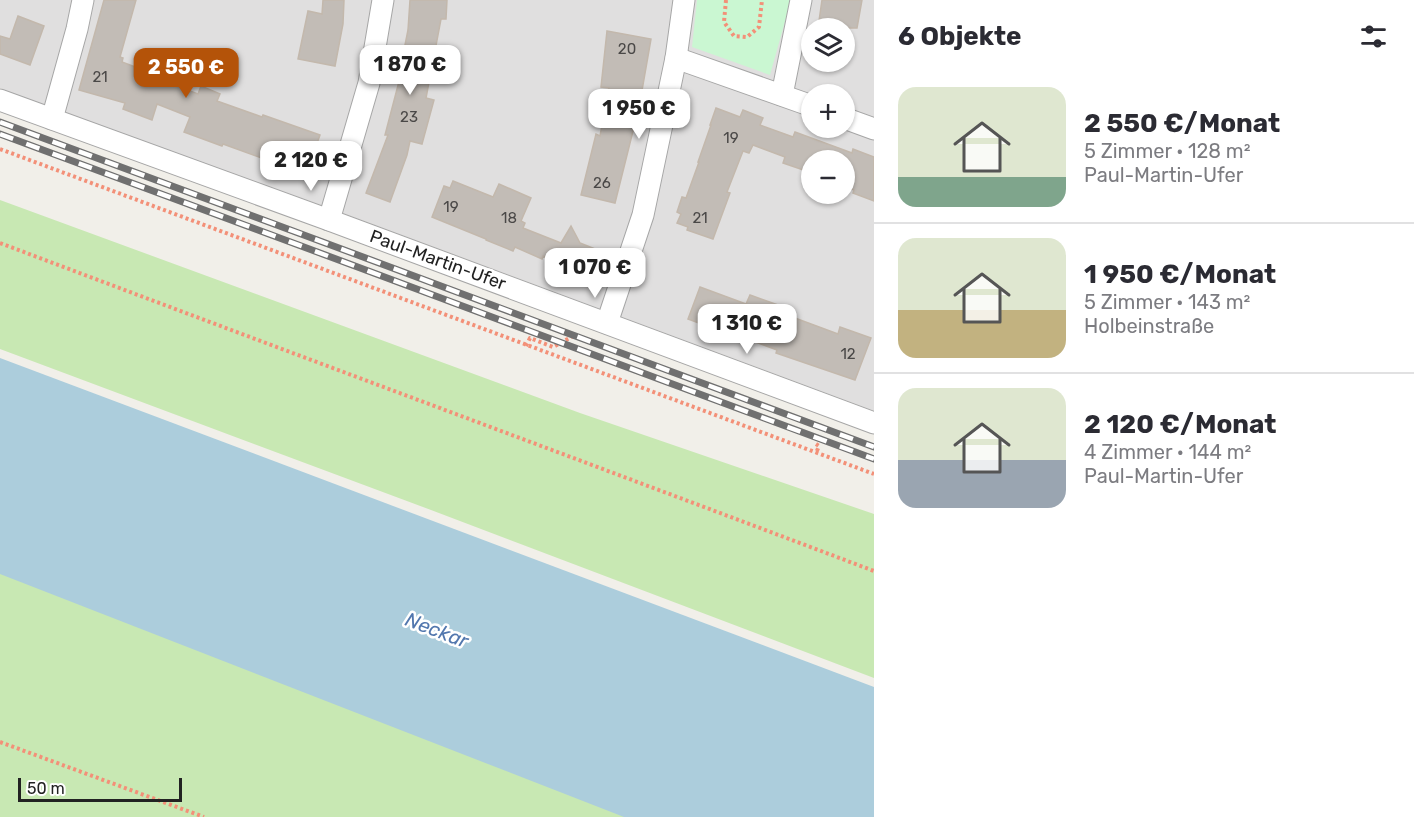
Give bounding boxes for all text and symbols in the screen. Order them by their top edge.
map controls [801,18,855,204]
button: layers [801,18,855,72]
icon: filters [1357,20,1390,53]
text: 6 Objekte [898,21,1022,52]
house number: 20 [618,40,636,58]
pin: 1 870 € [355,45,465,96]
pin: 2 550 € [131,48,241,99]
text: 1 870 € [374,52,446,76]
text: 2 550 € [148,55,224,79]
house number: 21 [92,68,108,86]
button: + [801,84,855,138]
pin: 1 950 € [584,89,694,140]
text: 1 950 € [602,96,676,120]
house number: 23 [400,108,418,126]
text: 2 550 €/Monat [1084,108,1280,139]
icon: home [946,111,1018,183]
house number: 19 [723,129,739,147]
text: 5 Zimmer · 128 m² [1084,139,1250,163]
pin: 2 120 € [256,141,366,192]
text: 2 120 € [274,148,348,172]
button: − [801,150,855,204]
text: Paul-Martin-Ufer [1084,163,1243,187]
house number: 26 [593,174,611,192]
house number: 19 [443,198,459,216]
house number: 18 [501,209,517,227]
house number: 21 [692,209,708,227]
street label: Paul-Martin-Ufer [367,225,509,295]
pin: 1 070 € [540,248,650,299]
text: 1 070 € [559,255,631,279]
text: 1 950 €/Monat [1084,259,1276,290]
icon: home [946,262,1018,334]
text: 5 Zimmer · 143 m² [1084,290,1250,314]
pin: 1 310 € [692,304,802,355]
text: 1 310 € [712,311,782,335]
text: Holbeinstraße [1084,314,1214,338]
house number: 12 [840,345,856,363]
text: 2 120 €/Monat [1084,409,1276,440]
icon: home [946,412,1018,484]
text: 4 Zimmer · 144 m² [1084,440,1251,464]
text: Paul-Martin-Ufer [1084,464,1243,488]
water label: Neckar [402,607,473,653]
scale bar [18,775,182,802]
text: 50 m [27,779,65,798]

